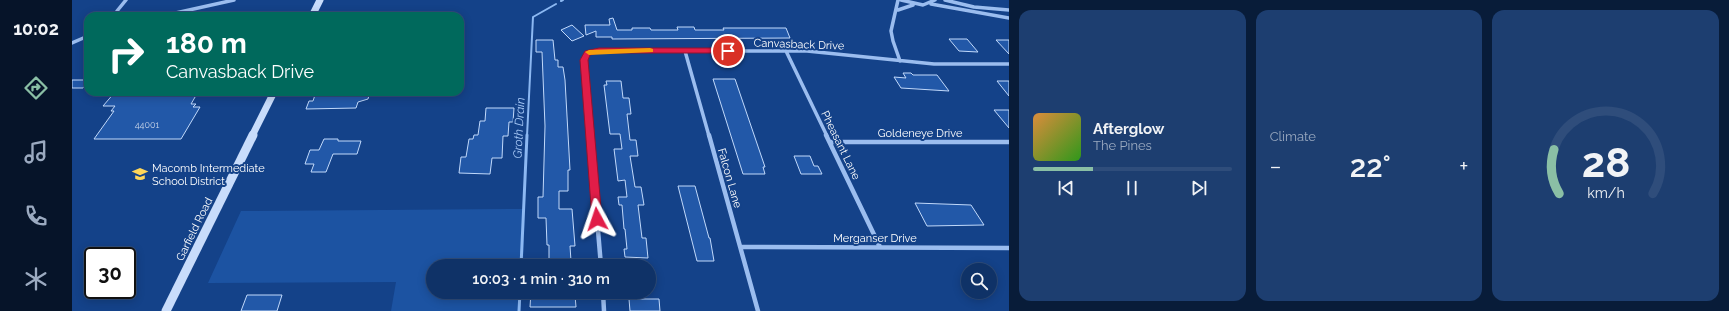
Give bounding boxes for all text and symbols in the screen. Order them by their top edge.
text: 10:02 [13,18,59,39]
text: 180 m [166,27,247,60]
icon: right [100,28,152,80]
pin [711,34,745,68]
street label: Canvasback Drive [754,36,845,53]
icon: arrive [717,40,739,62]
text: Canvasback Drive [166,61,314,82]
icon: directions [22,74,50,102]
water label: Groth Drain [510,97,528,159]
street label: Pheasant Lane [818,109,863,182]
house number: 44001 [135,120,159,130]
text: Afterglow [1093,120,1164,138]
street label: Goldeneye Drive [878,127,963,140]
text: Climate [1270,129,1316,144]
text: 28 [1581,137,1630,186]
icon: music [22,138,50,166]
text: The Pines [1093,138,1152,153]
street label: Falcon Lane [715,147,744,210]
text: 22° [1350,149,1391,184]
text: − [1270,153,1282,179]
text: + [1459,153,1468,179]
place label: Macomb Intermediate School District [152,162,265,188]
school or university icon: Macomb Intermediate School District [131,165,149,183]
icon: previous [1055,177,1077,199]
icon: pause [1121,177,1143,199]
icon: next [1188,177,1210,199]
text: km/h [1587,184,1624,200]
street label: Garfield Road [174,195,215,263]
position arrow [576,198,618,240]
icon: phone [22,202,50,230]
street label: Merganser Drive [833,232,917,245]
speed limit sign: 30 [84,247,136,299]
map controls [961,263,997,299]
button: search [961,263,997,299]
icon: climate [22,265,50,293]
text: 10:03 · 1 min · 310 m [472,270,610,288]

